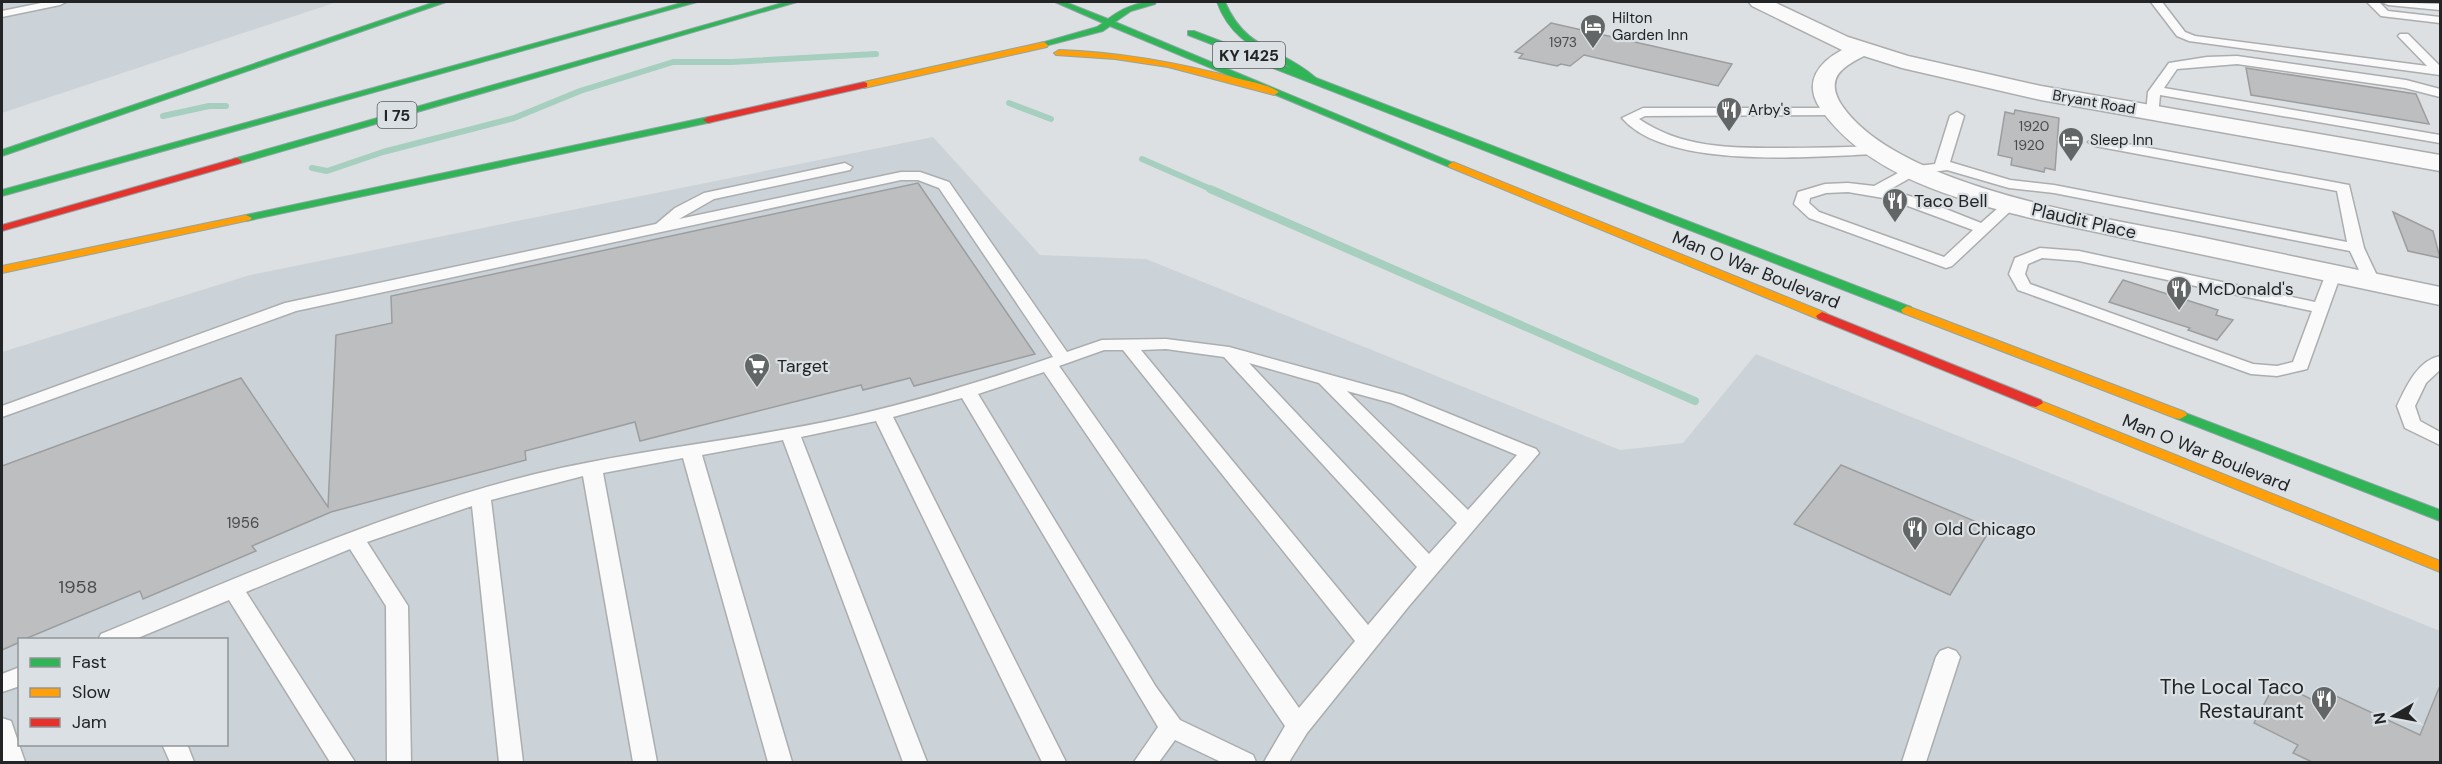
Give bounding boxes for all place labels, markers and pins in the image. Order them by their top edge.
place label: Hilton Garden Inn [1612,8,1688,45]
hotel icon: Hilton Garden Inn [1578,12,1608,50]
restaurant icon: Arby's [1714,95,1744,133]
place label: Arby's [1748,100,1791,120]
hotel icon: Sleep Inn [2056,125,2086,163]
place label: Sleep Inn [2090,130,2153,150]
restaurant icon: Taco Bell [1880,186,1910,224]
place label: Taco Bell [1914,189,1987,213]
restaurant icon: McDonald's [2164,274,2194,312]
place label: McDonald's [2198,277,2294,301]
supermarket icon: Target [742,351,772,389]
place label: Target [777,354,829,378]
restaurant icon: Old Chicago [1900,514,1930,552]
place label: Old Chicago [1934,517,2036,541]
place label: The Local Taco Restaurant [2160,673,2304,725]
restaurant icon: The Local Taco Restaurant [2309,684,2339,722]

